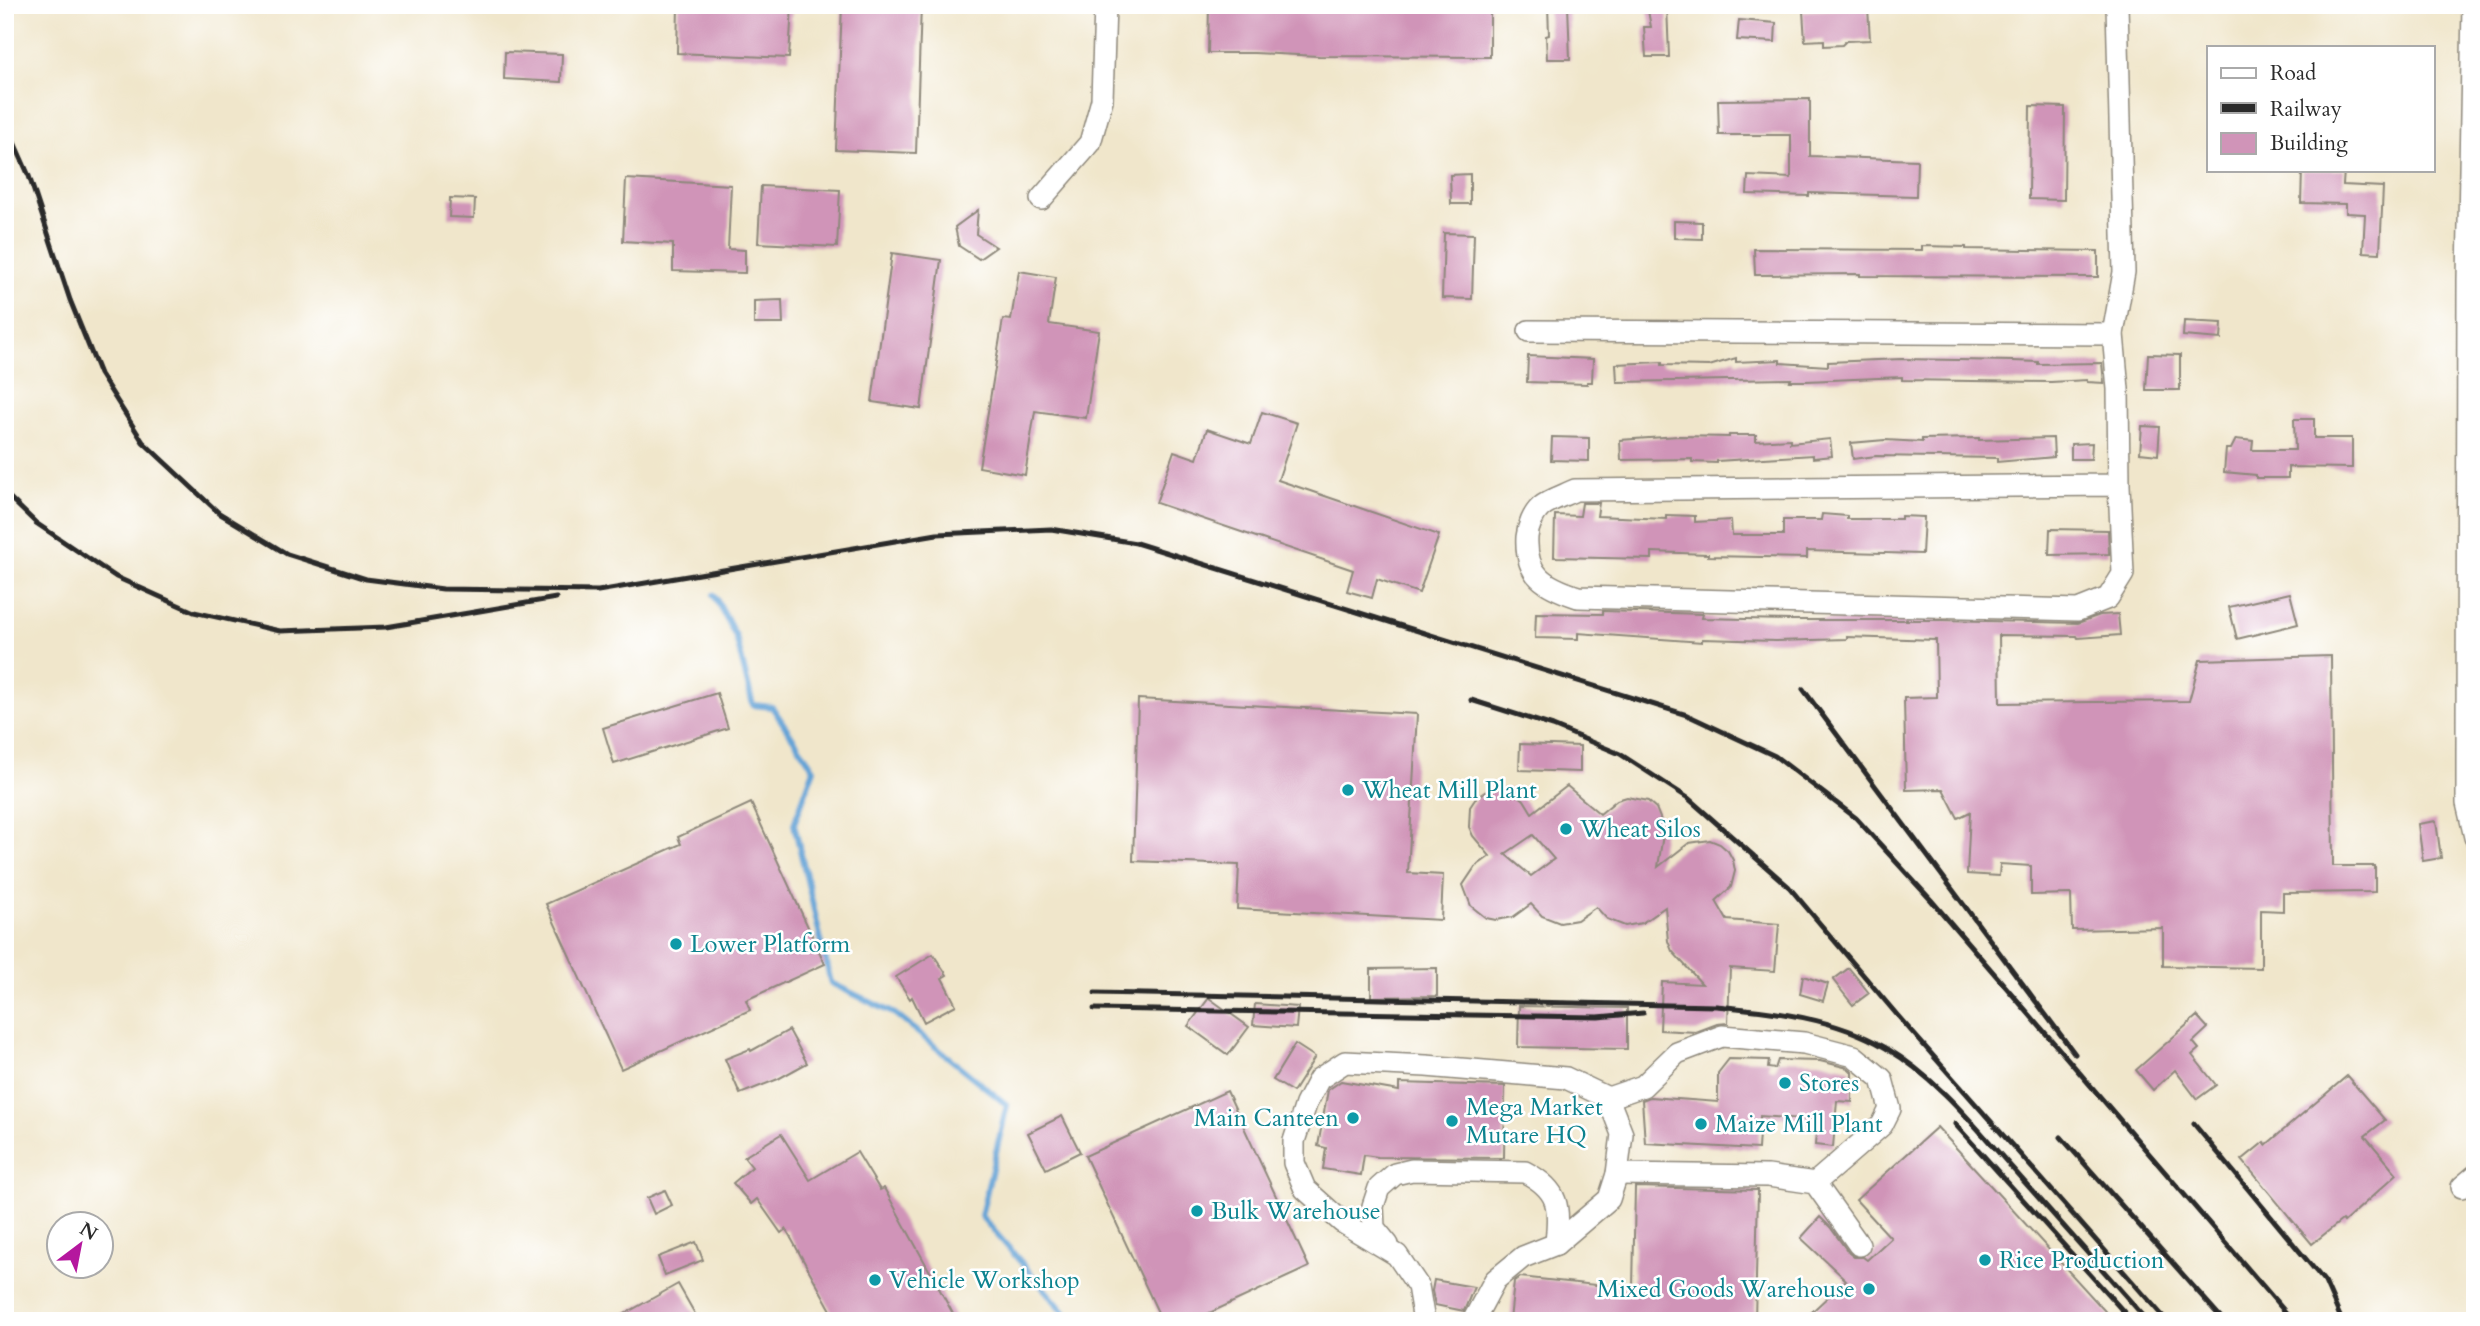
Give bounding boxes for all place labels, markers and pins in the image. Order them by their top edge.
place label: Wheat Mill Plant [1361,774,1537,807]
marker: Wheat Mill Plant [1340,782,1356,798]
place label: Wheat Silos [1579,813,1701,846]
marker: Wheat Silos [1558,821,1574,837]
place label: Lower Platform [690,928,851,961]
marker: Lower Platform [668,936,684,952]
place label: Stores [1799,1067,1859,1100]
marker: Stores [1777,1075,1793,1091]
place label: Mega Market Mutare HQ [1466,1091,1603,1152]
place label: Main Canteen [1194,1102,1339,1135]
place label: Maize Mill Plant [1715,1108,1883,1141]
marker: Main Canteen [1345,1110,1361,1126]
marker: Mega Market Mutare HQ [1444,1113,1460,1129]
marker: Maize Mill Plant [1693,1116,1709,1132]
place label: Bulk Warehouse [1211,1195,1381,1228]
marker: Bulk Warehouse [1189,1203,1205,1219]
place label: Rice Production [1999,1244,2165,1277]
marker: Rice Production [1977,1252,1993,1268]
place label: Vehicle Workshop [889,1264,1080,1297]
marker: Vehicle Workshop [867,1272,883,1288]
place label: Mixed Goods Warehouse [1597,1273,1855,1306]
marker: Mixed Goods Warehouse [1861,1281,1877,1297]

